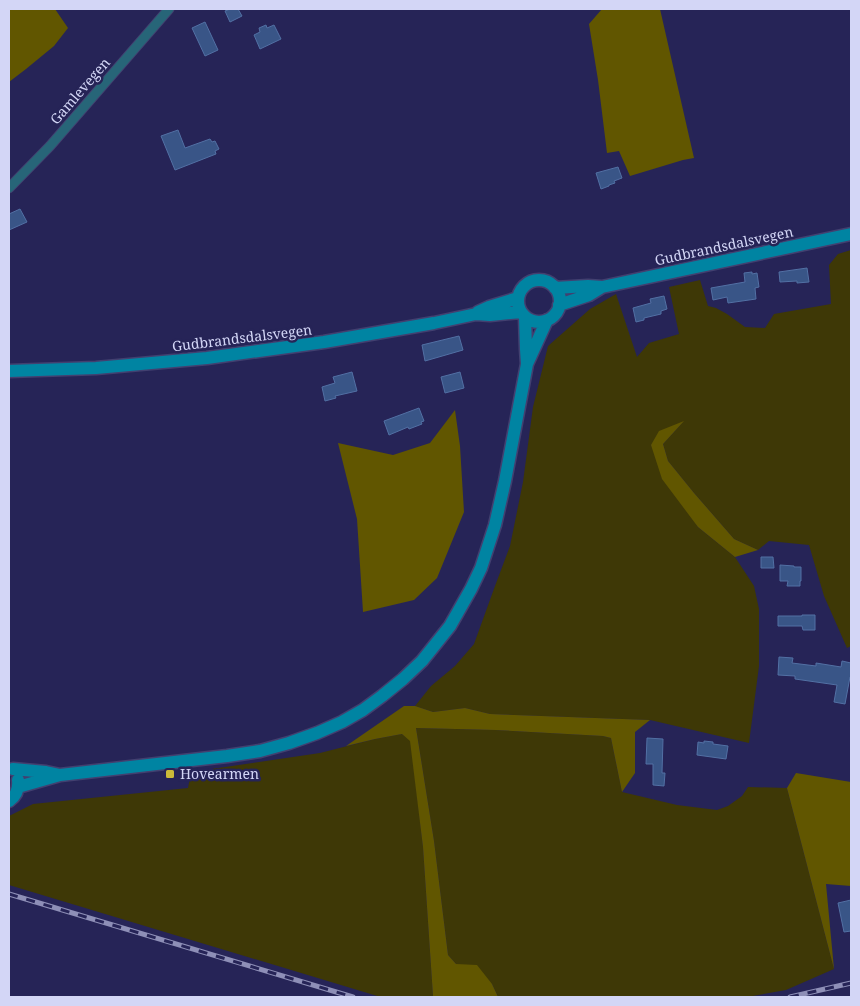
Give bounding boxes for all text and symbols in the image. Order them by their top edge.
street label: Gamlevegen [45,53,114,128]
street label: Gudbrandsdalsvegen [653,222,795,269]
street label: Gudbrandsdalsvegen [171,319,313,356]
place label: Hovearmen [180,764,259,783]
marker: Hovearmen [164,768,176,780]

